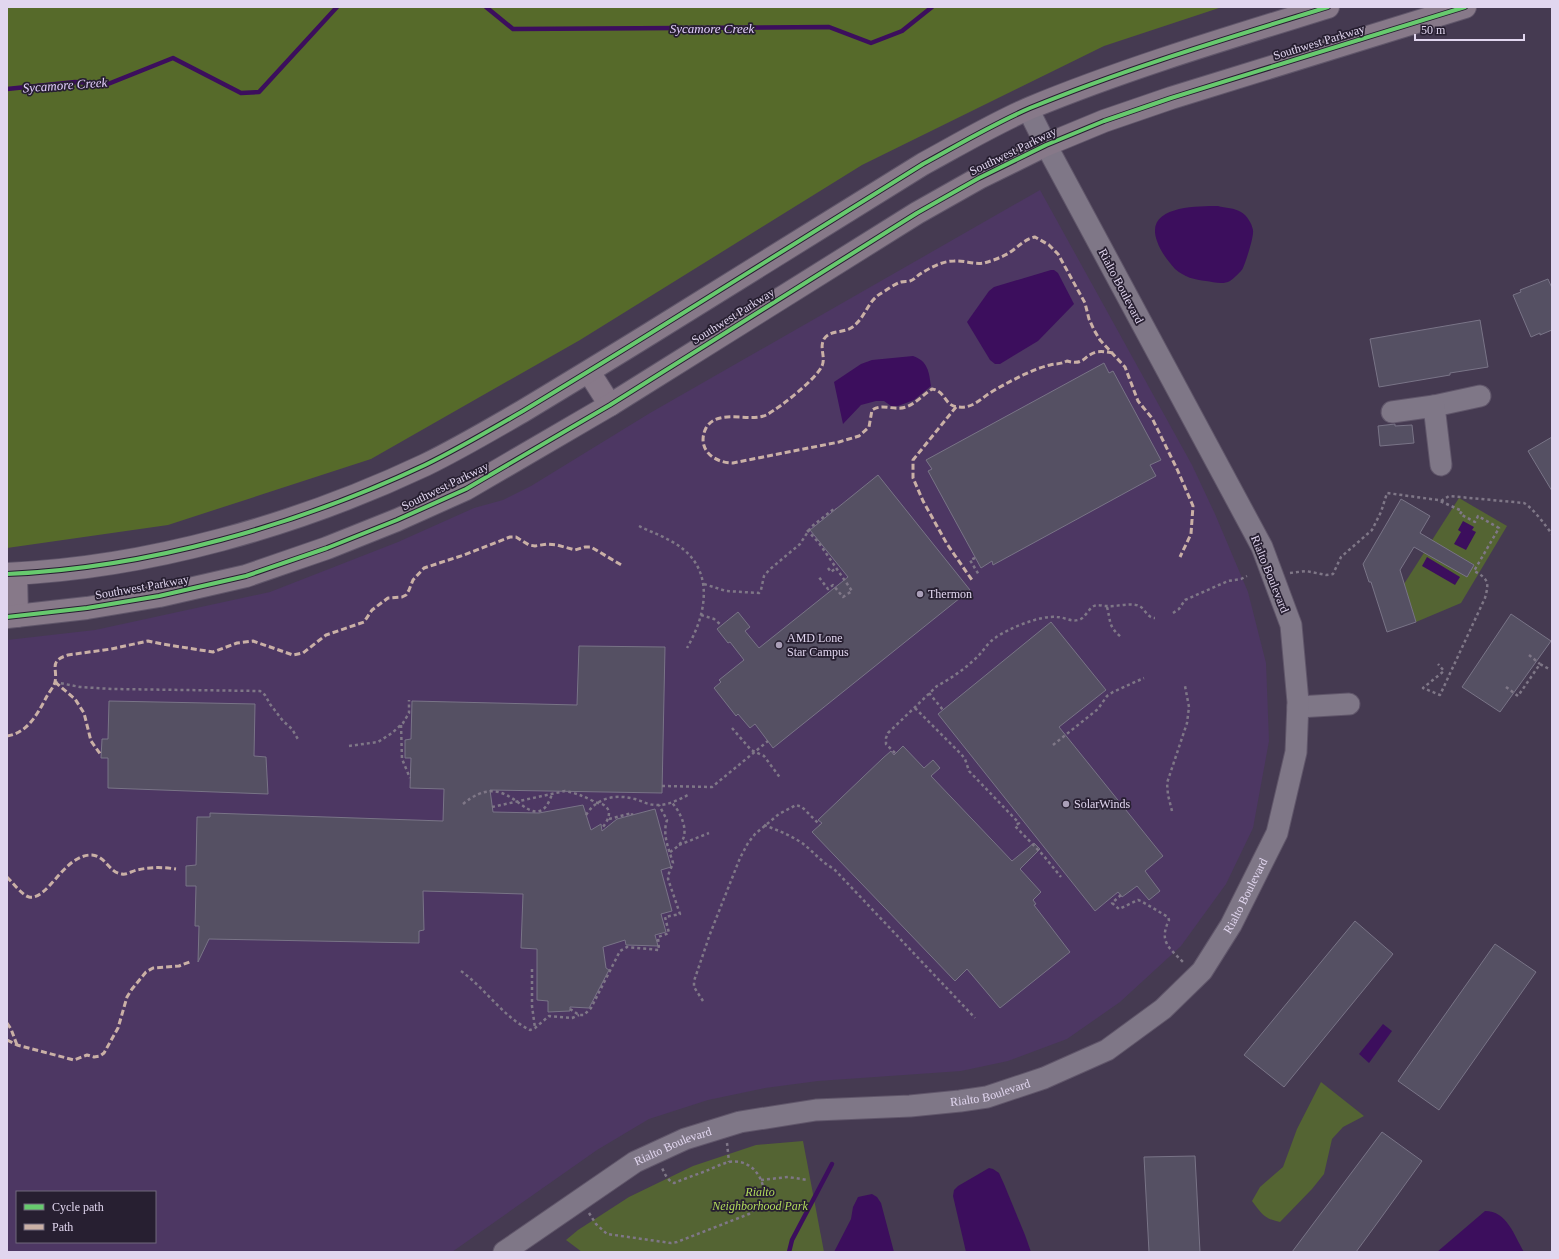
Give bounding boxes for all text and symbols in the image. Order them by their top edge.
scale bar [1415,16,1524,42]
water label: Sycamore Creek [670,21,755,36]
street label: Southwest Parkway [1272,21,1366,63]
text: 50 m [1421,23,1446,37]
water label: Sycamore Creek [22,75,108,95]
street label: Southwest Parkway [967,124,1059,178]
street label: Rialto Boulevard [1095,246,1147,326]
street label: Southwest Parkway [689,285,777,347]
street label: Southwest Parkway [399,459,491,513]
street label: Rialto Boulevard [1248,533,1292,615]
street label: Southwest Parkway [94,572,190,602]
place label: Thermon [928,587,972,601]
marker: Thermon [915,589,925,599]
place label: AMD Lone Star Campus [787,631,849,659]
marker: AMD Lone Star Campus [774,640,784,650]
place label: SolarWinds [1074,797,1131,811]
marker: SolarWinds [1061,799,1071,809]
street label: Rialto Boulevard [1221,856,1270,936]
street label: Rialto Boulevard [949,1076,1032,1109]
street label: Rialto Boulevard [632,1124,713,1168]
park label: Rialto Neighborhood Park [711,1185,808,1213]
legend [16,1191,156,1243]
text: Cycle path [52,1200,104,1214]
text: Path [52,1220,73,1234]

